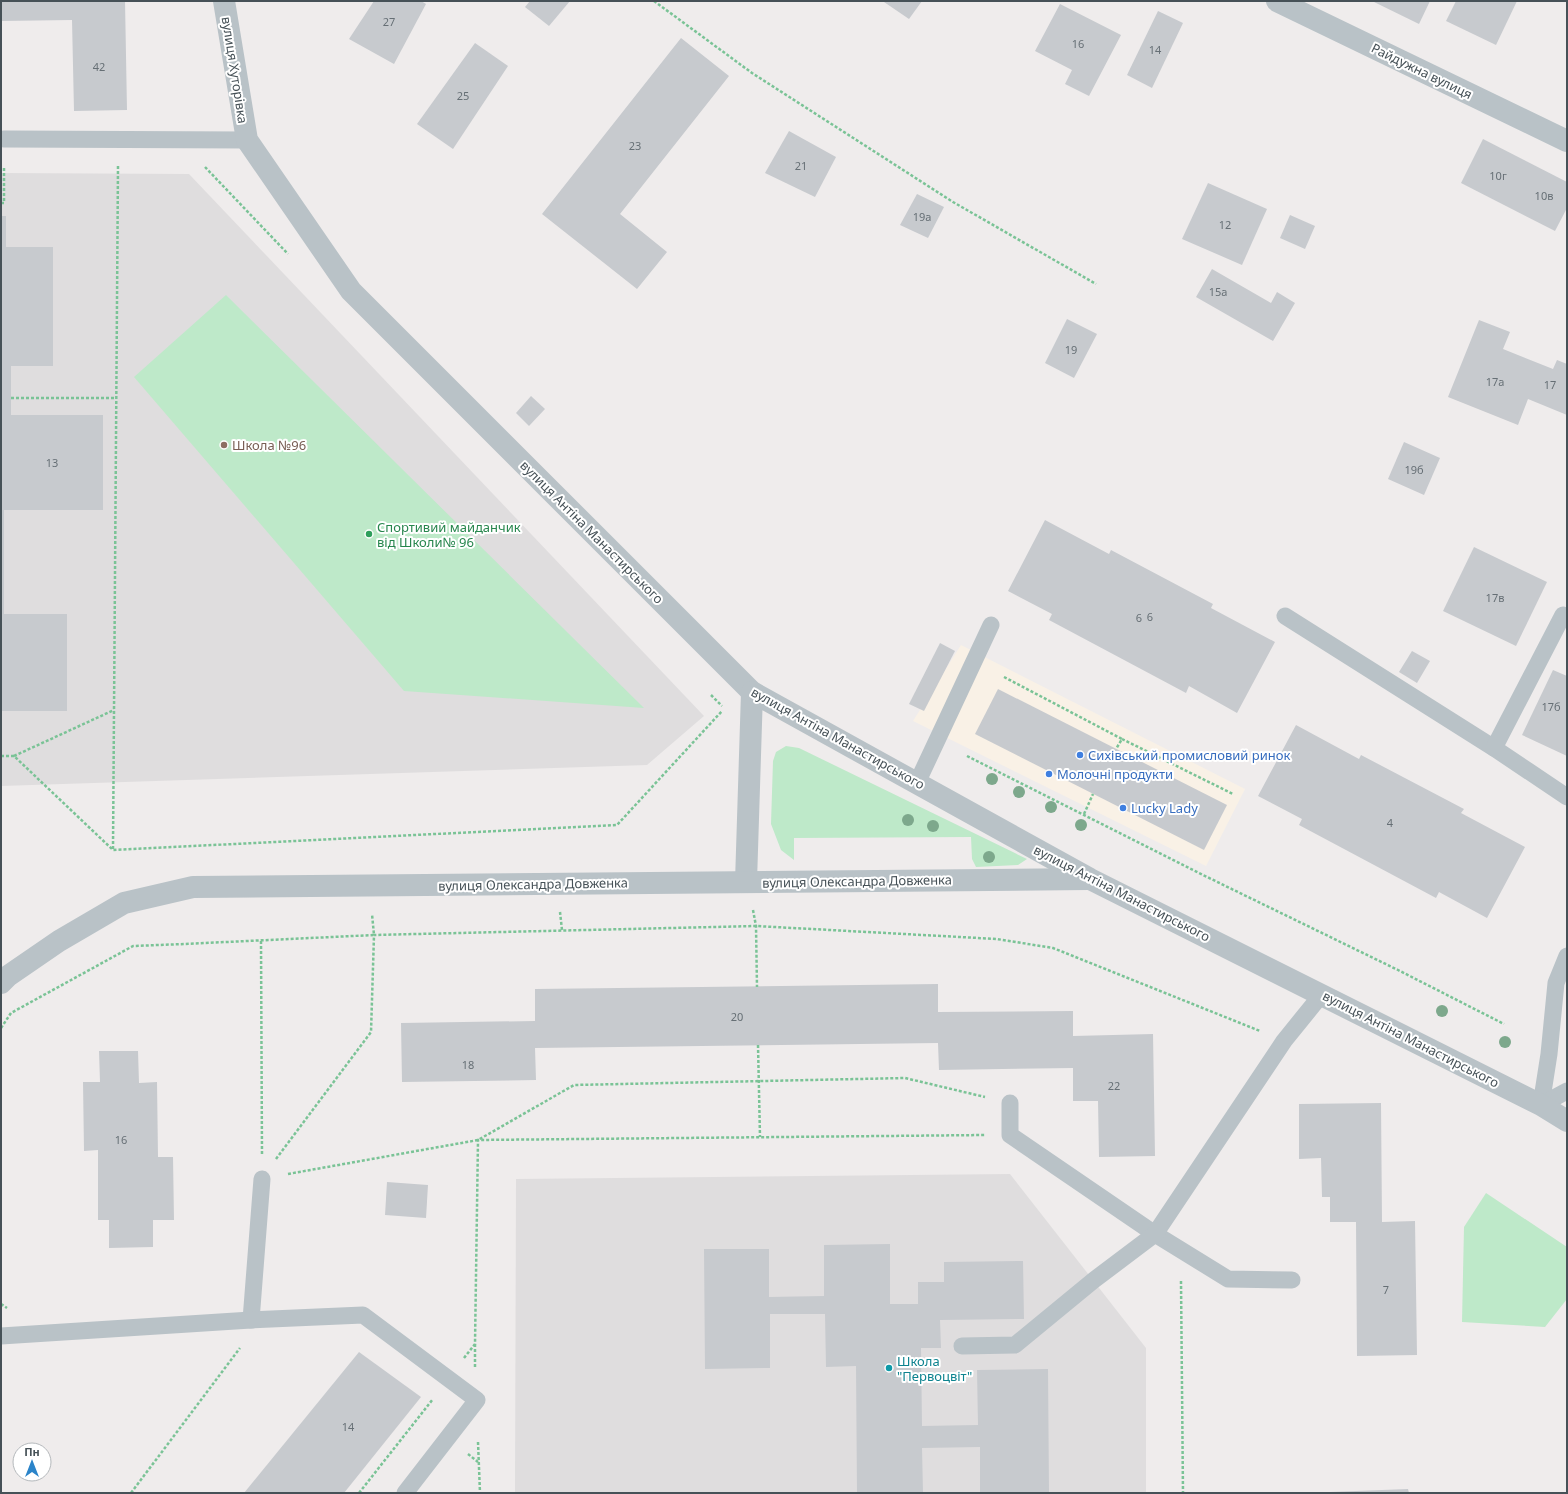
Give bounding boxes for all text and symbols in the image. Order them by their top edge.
house number: 27 [383,14,395,29]
street label: вулиця Хуторівка [218,15,252,125]
house number: 16 [1072,36,1084,51]
street label: Райдужна вулиця [1369,39,1475,103]
house number: 14 [1149,42,1162,57]
house number: 42 [93,59,105,74]
house number: 25 [457,88,469,103]
house number: 23 [629,138,641,153]
house number: 21 [795,158,807,173]
house number: 10г [1489,168,1507,183]
house number: 10в [1535,188,1553,203]
house number: 19а [913,209,931,224]
house number: 12 [1219,217,1231,232]
house number: 15а [1209,284,1227,299]
house number: 19 [1065,342,1077,357]
house number: 17а [1486,374,1504,389]
house number: 17 [1544,377,1556,392]
place label: Школа №96 [232,436,306,454]
marker: Школа №96 [219,440,229,450]
house number: 13 [46,455,58,470]
street label: вулиця Антіна Манастирського [516,456,668,608]
house number: 19б [1404,462,1424,477]
place label: Спортивий майданчик від Школи№ 96 [377,518,521,551]
marker: Спортивий майданчик від Школи№ 96 [364,529,374,539]
house number: 17в [1486,590,1504,605]
house number: 6 [1147,609,1153,624]
house number: 6 [1136,610,1142,625]
street label: вулиця Антіна Манастирського [748,683,928,793]
house number: 17б [1541,699,1561,714]
place label: Сихівський промисловий ринок [1088,746,1291,764]
marker: Сихівський промисловий ринок [1075,750,1085,760]
place label: Молочні продукти [1057,765,1173,783]
marker: Молочні продукти [1044,769,1054,779]
place label: Lucky Lady [1131,799,1198,817]
marker: Lucky Lady [1118,803,1128,813]
house number: 4 [1387,815,1394,830]
street label: вулиця Антіна Манастирського [1031,841,1214,946]
street label: вулиця Олександра Довженка [762,870,952,892]
street label: вулиця Олександра Довженка [438,873,628,895]
street label: вулиця Антіна Манастирського [1320,987,1503,1092]
house number: 20 [731,1009,743,1024]
house number: 18 [462,1057,474,1072]
house number: 22 [1108,1078,1120,1093]
house number: 16 [115,1132,127,1147]
house number: 7 [1383,1282,1389,1297]
place label: Школа "Первоцвіт" [897,1352,972,1385]
marker: Школа "Первоцвіт" [884,1363,894,1373]
house number: 14 [342,1419,355,1434]
north arrow [12,1442,52,1482]
text: Пн [24,1444,40,1459]

